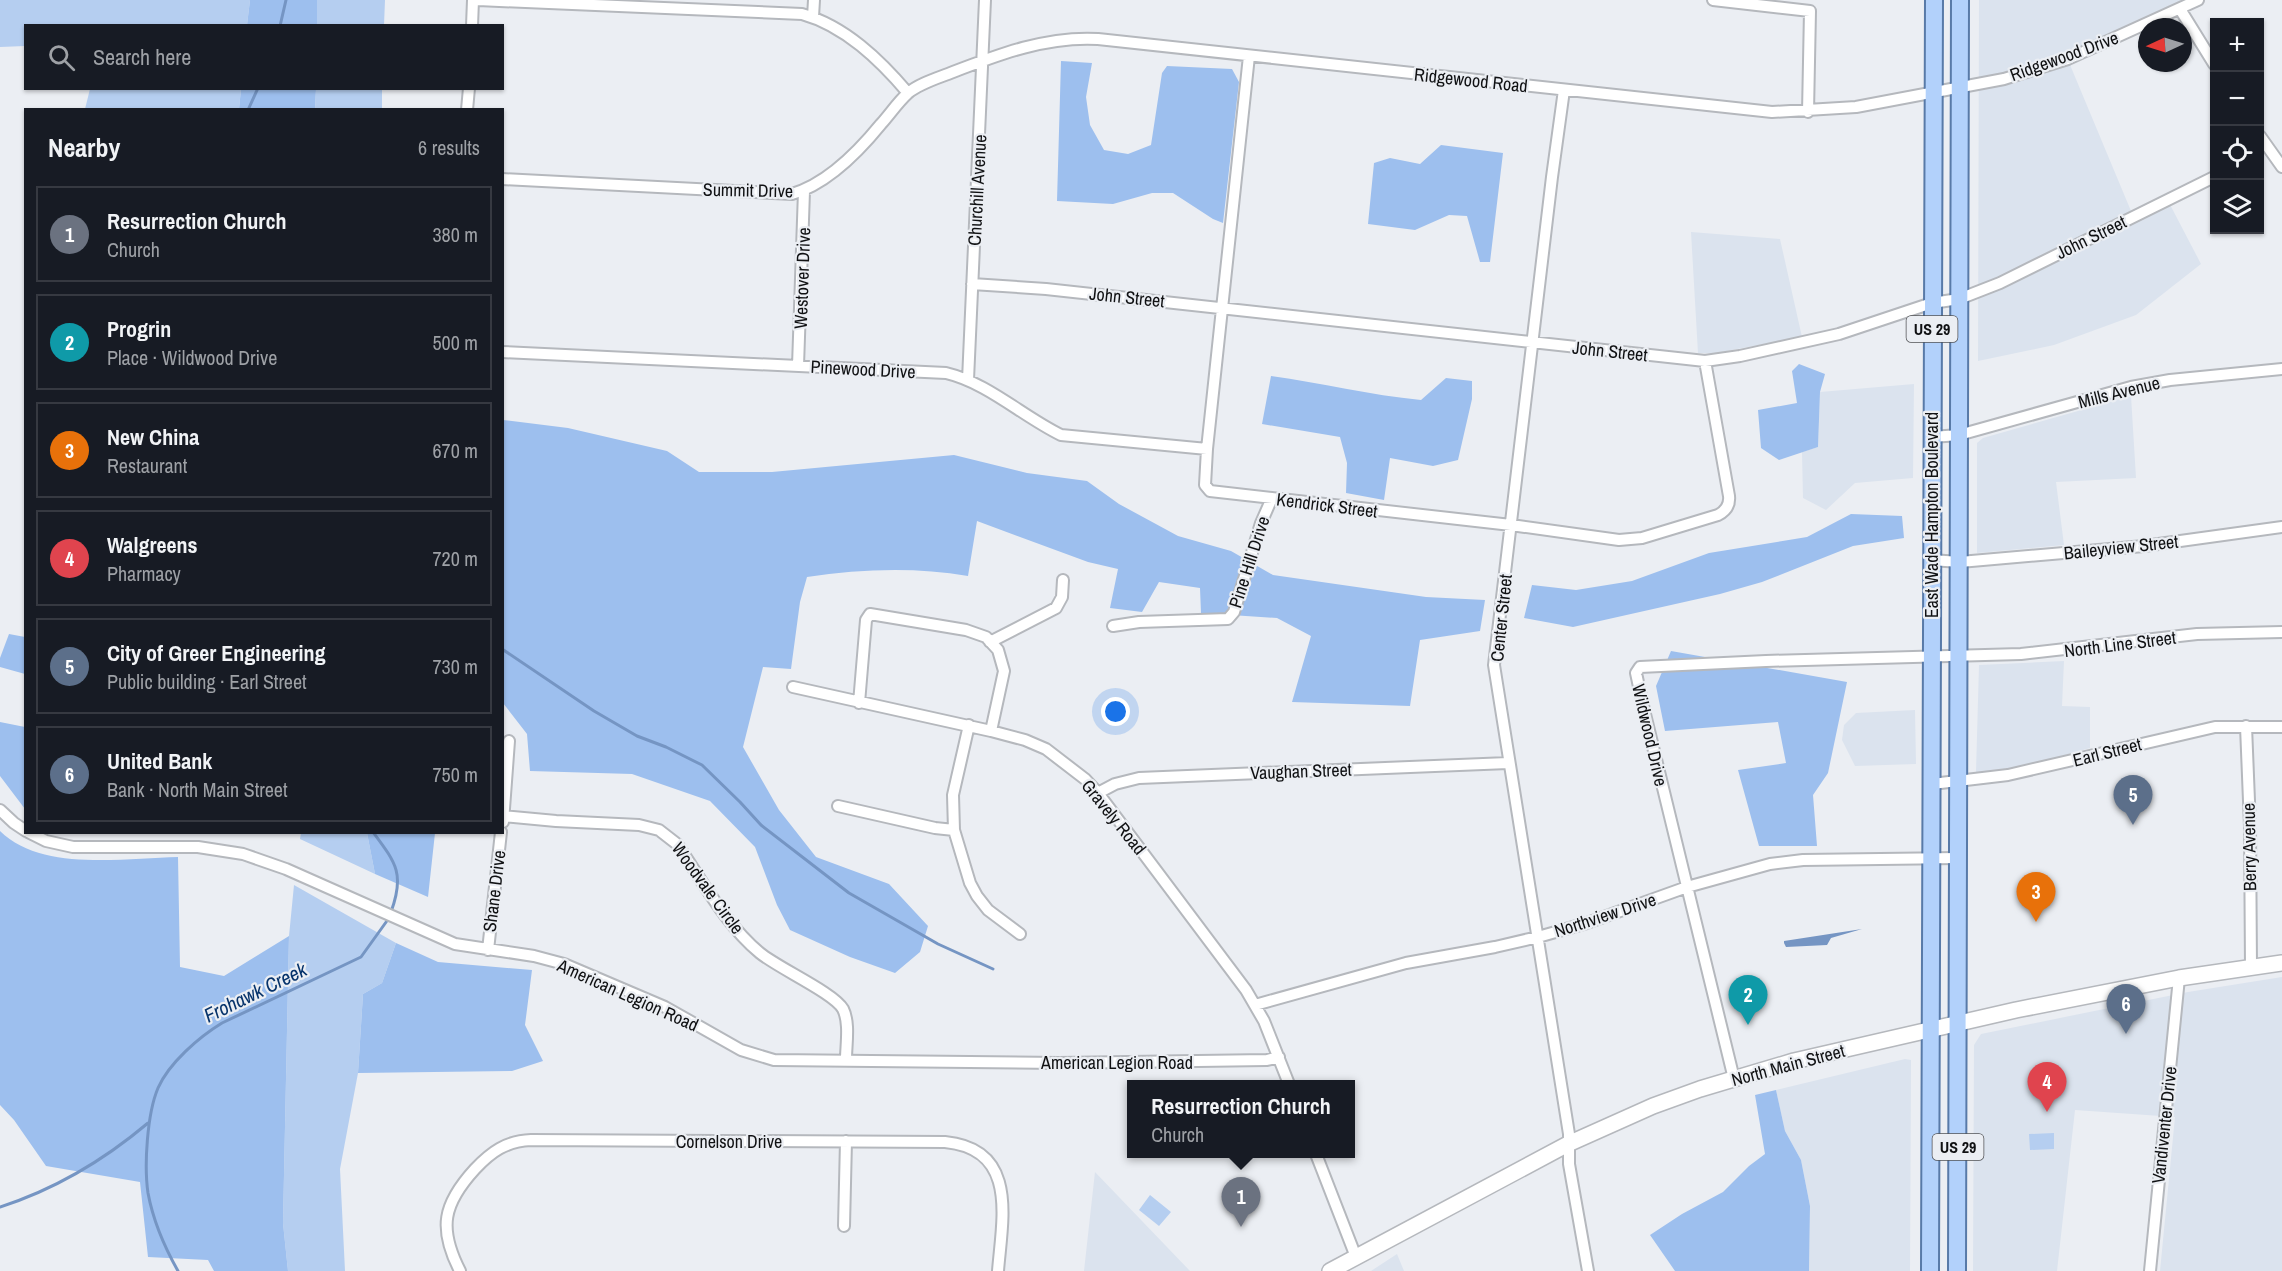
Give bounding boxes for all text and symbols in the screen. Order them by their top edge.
north arrow [2138,18,2192,72]
map controls [2210,18,2264,234]
button: + [2210,18,2264,72]
search box [24,24,504,90]
street label: Ridgewood Drive [2006,25,2122,87]
icon: search [45,41,78,74]
text: Search here [93,42,191,72]
street label: Ridgewood Road [1413,62,1529,98]
button: − [2210,72,2264,126]
button: locate [2210,126,2264,180]
text: Nearby [48,130,120,165]
text: 6 results [418,134,480,161]
street label: Churchill Avenue [962,134,992,246]
street label: Summit Drive [703,177,793,203]
button: layers [2210,180,2264,234]
text: Resurrection Church [107,206,286,236]
street label: John Street [2052,209,2130,265]
text: 1 [65,221,74,248]
text: 380 m [432,221,478,248]
street label: Westover Drive [788,227,816,329]
text: Church [107,236,160,263]
street label: John Street [1088,281,1166,313]
text: Progrin [107,314,171,344]
road number: US 29 [1906,316,1958,342]
text: 2 [65,329,74,356]
text: 500 m [432,329,478,356]
street label: John Street [1571,335,1649,367]
text: Place · Wildwood Drive [107,344,277,371]
street label: Pinewood Drive [810,354,916,384]
street label: Mills Avenue [2075,370,2163,414]
street label: East Wade Hampton Boulevard [1919,412,1944,618]
text: New China [107,422,199,452]
text: 3 [65,437,74,464]
text: 670 m [432,437,478,464]
text: Restaurant [107,452,187,479]
street label: Kendrick Street [1275,486,1379,524]
street label: Pine Hill Drive [1222,513,1276,611]
street label: Baileyview Street [2063,529,2179,565]
text: Walgreens [107,530,198,560]
text: 4 [65,545,74,572]
text: 720 m [432,545,478,572]
text: Pharmacy [107,560,181,587]
street label: Center Street [1484,573,1518,663]
street label: North Line Street [2063,625,2177,663]
text: City of Greer Engineering [107,638,326,668]
text: 5 [65,653,74,680]
text: 730 m [432,653,478,680]
text: Public building · Earl Street [107,668,307,695]
street label: Wildwood Drive [1626,681,1674,789]
your location [1101,697,1130,726]
street label: Earl Street [2070,731,2144,773]
text: United Bank [107,746,212,776]
street label: Vaughan Street [1250,757,1352,785]
text: 6 [65,761,74,788]
text: 750 m [432,761,478,788]
street label: Gravely Road [1076,774,1152,860]
text: Bank · North Main Street [107,776,288,803]
pin: 5 [2114,776,2152,825]
street label: Berry Avenue [2236,803,2262,891]
street label: Woodvale Circle [666,837,750,939]
street label: Shane Drive [477,849,511,933]
pin: 3 [2016,872,2056,922]
street label: Northview Drive [1551,887,1659,943]
street label: American Legion Road [553,952,702,1037]
water label: Frohawk Creek [199,955,312,1029]
pin: 2 [1728,976,1768,1025]
pin: 6 [2106,984,2146,1034]
street label: North Main Street [1728,1038,1848,1092]
street label: American Legion Road [1040,1050,1193,1075]
pin: 4 [2028,1062,2066,1112]
street label: Vandiventer Drive [2145,1065,2183,1185]
popup [1127,1080,1355,1158]
text: Resurrection Church [1151,1091,1331,1121]
text: Church [1151,1121,1204,1148]
street label: Cornelson Drive [676,1129,782,1154]
road number: US 29 [1932,1134,1984,1160]
pin: 1 [1222,1178,1260,1227]

